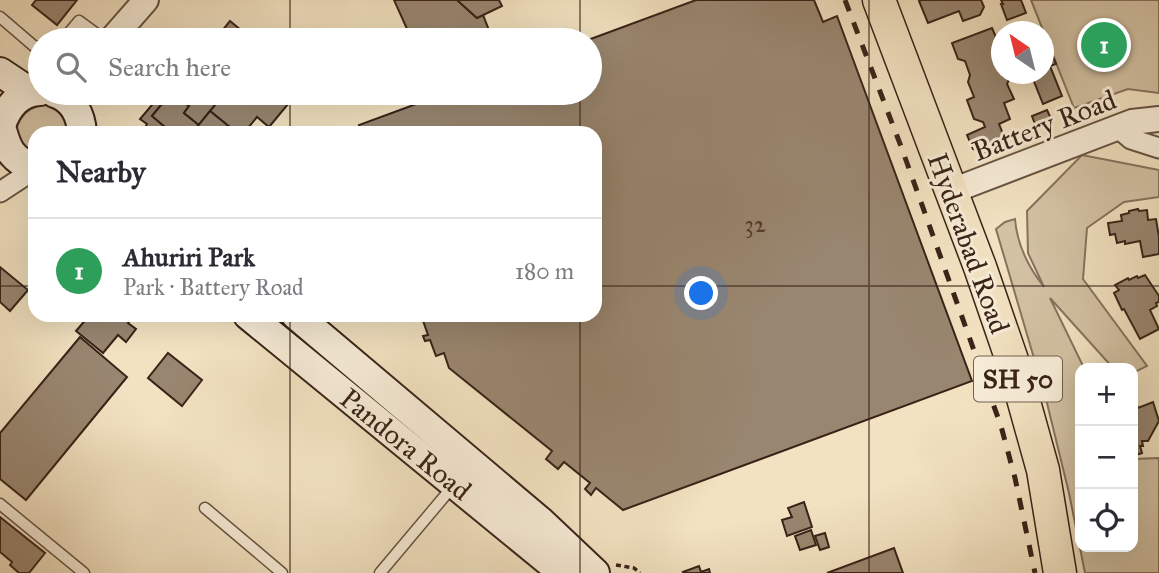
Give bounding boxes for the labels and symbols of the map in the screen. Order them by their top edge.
pin: 1 [1081,19,1127,71]
north arrow [991,21,1054,84]
street label: Battery Road [967,82,1121,169]
street label: Hyderabad Road [920,148,1017,338]
house number: 32 [744,209,766,239]
your location [684,276,718,310]
road number: SH 50 [974,356,1062,402]
street label: Pandora Road [333,381,478,508]

